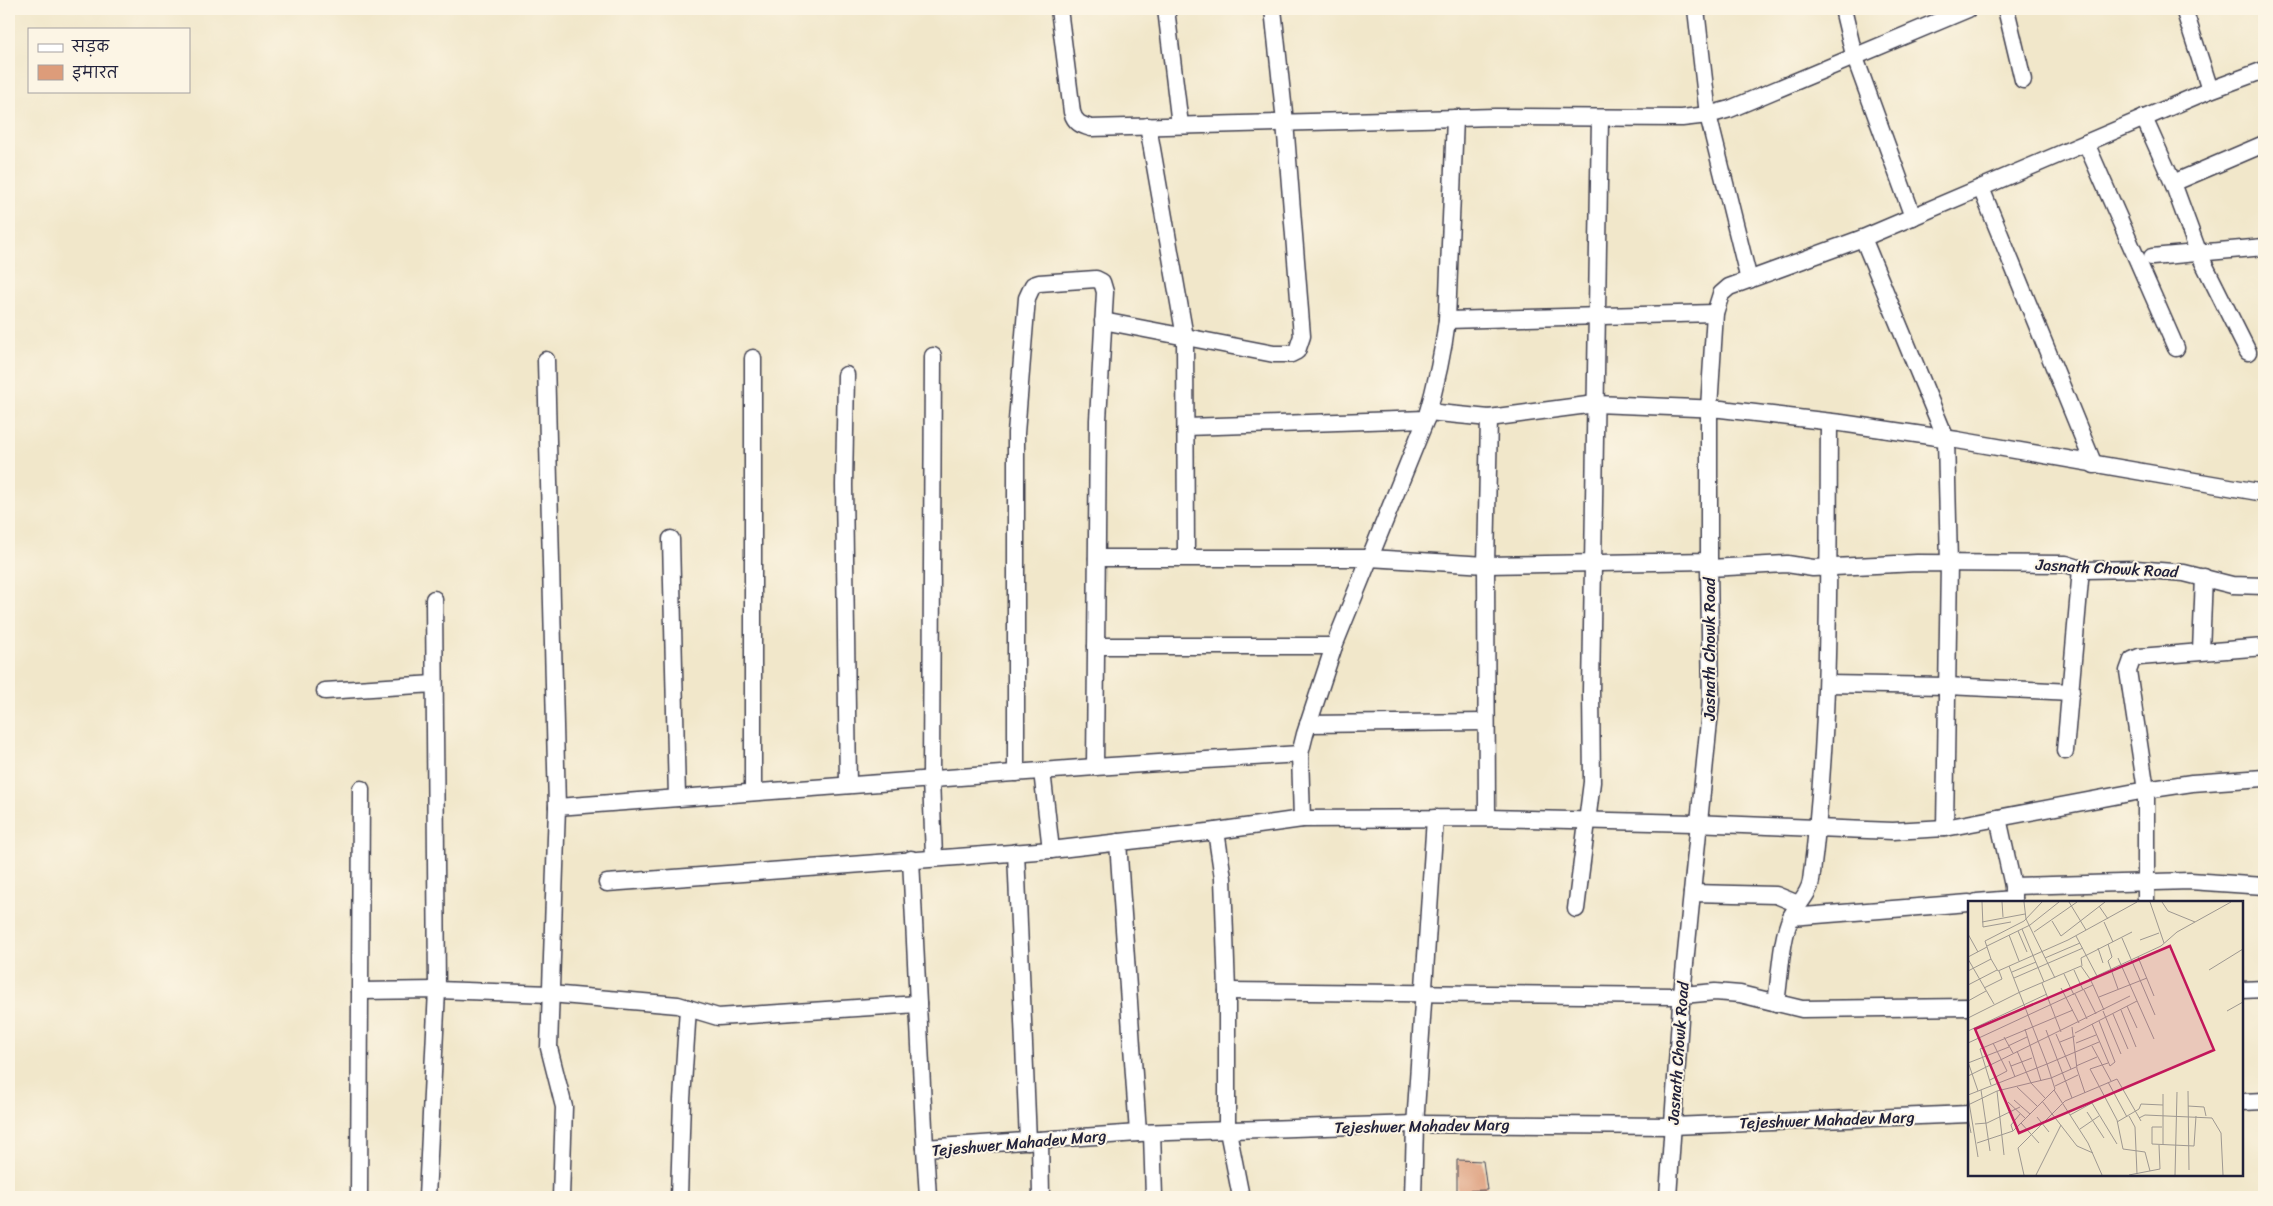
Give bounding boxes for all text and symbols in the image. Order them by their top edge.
legend [28,28,190,92]
text: सड़क [71,34,110,60]
text: इमारत [72,60,119,86]
street label: Jasnath Chowk Road [2034,550,2181,586]
street label: Jasnath Chowk Road [1695,576,1724,721]
inset map [1968,901,2243,1176]
street label: Jasnath Chowk Road [1658,979,1698,1126]
street label: Tejeshwer Mahadev Marg [1739,1102,1915,1138]
street label: Tejeshwer Mahadev Marg [1334,1110,1510,1142]
street label: Tejeshwer Mahadev Marg [930,1121,1108,1165]

